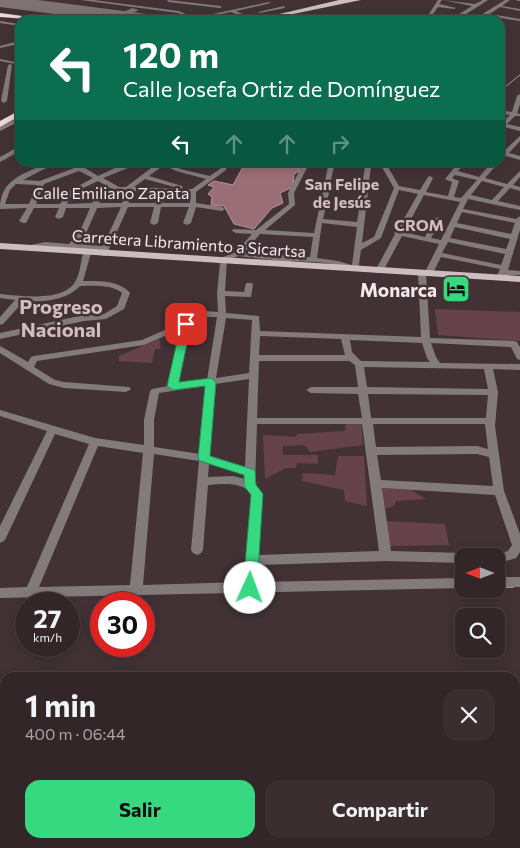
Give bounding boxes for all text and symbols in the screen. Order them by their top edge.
text: 120 m [123,32,219,75]
icon: left [40,35,105,100]
text: Calle Josefa Ortiz de Domínguez [123,75,440,102]
icon: left [167,130,195,158]
icon: ahead [220,130,248,158]
icon: ahead [273,130,301,158]
icon: right [326,130,354,158]
district label: San Felipe de Jesús [305,174,379,211]
street label: Calle Emiliano Zapata [33,183,189,202]
district label: CROM [394,215,444,234]
street label: Carretera Libramiento a Sicartsa [71,225,307,261]
hotel icon: Monarca [441,274,471,304]
place label: Monarca [360,278,437,301]
district label: Progreso Nacional [19,294,103,341]
pin [165,303,207,345]
icon: arrive [172,310,200,338]
north arrow [455,548,505,598]
map controls [455,548,505,658]
position arrow [223,561,275,613]
speed limit sign: 30 [90,592,155,657]
text: 27 [34,603,61,633]
button: search [455,608,505,658]
text: km/h [33,630,62,644]
text: 1 min [25,686,96,723]
button: close [443,689,495,741]
text: 400 m · 06:44 [25,724,126,743]
button: Salir [25,780,255,838]
button: Compartir [265,780,495,838]

